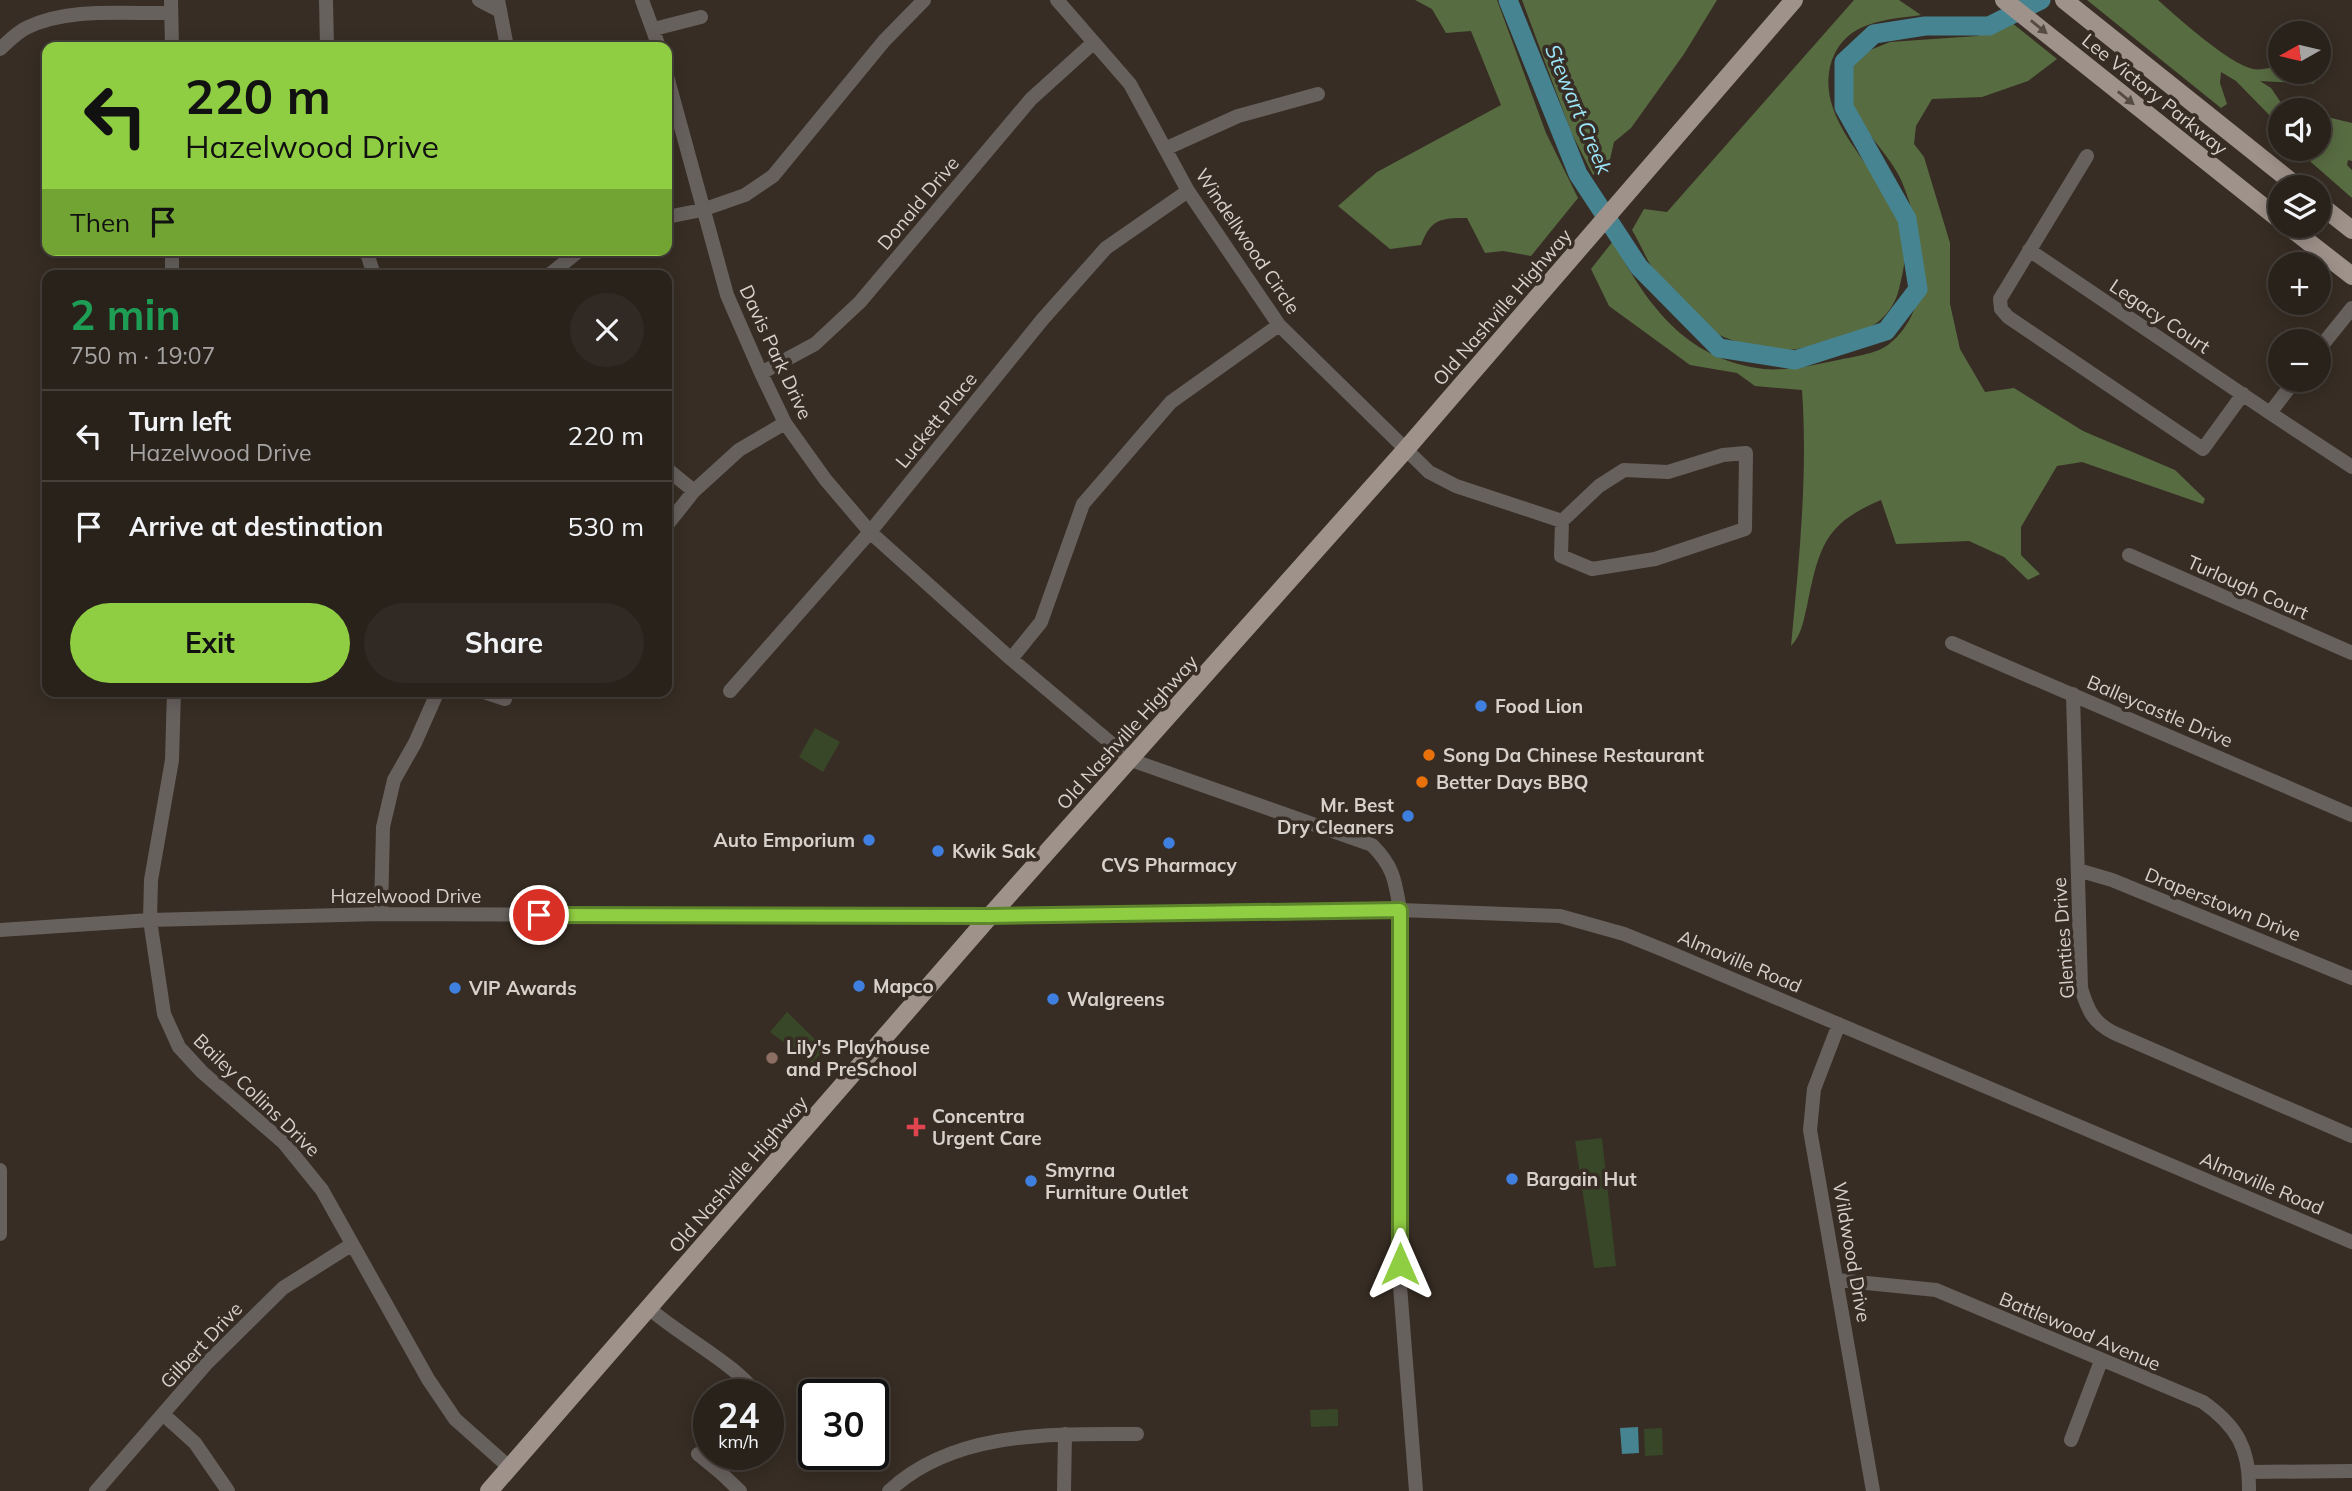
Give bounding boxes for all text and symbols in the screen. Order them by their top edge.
one-way arrow [2029,20,2047,35]
north arrow [2268,21,2331,84]
map controls [2268,21,2331,392]
street label: Lee Victory Parkway [2077,28,2233,160]
water label: Stewart Creek [1540,40,1619,179]
text: 220 m [185,65,331,126]
icon: left [70,70,161,161]
one-way arrow [2117,90,2135,105]
button: sound [2268,98,2331,161]
text: Hazelwood Drive [185,126,439,166]
street label: Donald Drive [872,151,964,255]
street label: Windellwood Circle [1190,164,1306,318]
button: layers [2268,175,2331,238]
icon: arrive [144,203,182,241]
text: Then [70,206,130,239]
street label: Old Nashville Highway [1427,224,1577,390]
button: + [2268,252,2331,315]
street label: Legacy Court [2105,274,2215,359]
street label: Davis Park Drive [734,281,818,423]
text: 2 min [70,288,181,341]
button: close [570,293,644,367]
button: − [2268,329,2331,392]
text: 750 m · 19:07 [70,341,215,370]
street label: Luckett Place [890,367,982,473]
text: Turn left [129,405,231,438]
icon: left [70,417,108,455]
text: 220 m [568,419,644,452]
text: Hazelwood Drive [129,438,312,467]
icon: arrive [70,508,108,546]
text: Arrive at destination [129,510,384,543]
text: 530 m [568,510,644,543]
street label: Turlough Court [2184,550,2313,625]
button: Exit [70,603,350,683]
button: Share [364,603,644,683]
street label: Old Nashville Highway [1051,650,1203,814]
street label: Balleycastle Drive [2084,669,2236,753]
place label: Food Lion [1495,694,1583,718]
marker: Food Lion [1473,698,1489,714]
place label: Song Da Chinese Restaurant [1443,743,1704,767]
marker: Song Da Chinese Restaurant [1421,747,1437,763]
place label: Better Days BBQ [1436,770,1589,794]
marker: Better Days BBQ [1414,774,1430,790]
place label: Mr. Best Dry Cleaners [1277,793,1394,839]
marker: Mr. Best Dry Cleaners [1400,808,1416,824]
place label: Auto Emporium [714,828,855,852]
marker: Auto Emporium [861,832,877,848]
marker: CVS Pharmacy [1161,835,1177,851]
place label: Kwik Sak [952,839,1037,863]
marker: Kwik Sak [930,843,946,859]
place label: CVS Pharmacy [1101,853,1238,877]
street label: Draperstown Drive [2142,862,2304,946]
street label: Glenties Drive [2047,876,2079,1000]
street label: Hazelwood Drive [331,884,481,908]
pin [509,885,569,945]
icon: arrive [520,896,558,934]
street label: Almaville Road [1675,924,1805,998]
place label: Mapco [873,974,934,998]
place label: VIP Awards [468,976,577,1000]
marker: Mapco [851,978,867,994]
marker: VIP Awards [447,980,463,996]
place label: Walgreens [1067,987,1165,1011]
marker: Walgreens [1045,991,1061,1007]
street label: Bailey Collins Drive [189,1028,325,1162]
place label: Lily's Playhouse and PreSchool [786,1035,930,1081]
marker: Lily's Playhouse and PreSchool [764,1050,780,1066]
street label: Old Nashville Highway [663,1091,813,1257]
place label: Concentra Urgent Care [932,1104,1042,1150]
marker: Concentra Urgent Care [906,1117,926,1137]
street label: Almaville Road [2197,1146,2327,1220]
place label: Smyrna Furniture Outlet [1045,1158,1188,1204]
place label: Bargain Hut [1526,1167,1637,1191]
marker: Bargain Hut [1504,1171,1520,1187]
marker: Smyrna Furniture Outlet [1023,1173,1039,1189]
street label: Wildwood Drive [1828,1180,1876,1324]
position arrow [1363,1227,1437,1301]
street label: Battlewood Avenue [1996,1286,2164,1376]
street label: Gilbert Drive [155,1297,247,1393]
speed limit sign: 30 [798,1379,889,1470]
text: 24 [717,1393,760,1437]
text: km/h [718,1430,759,1453]

